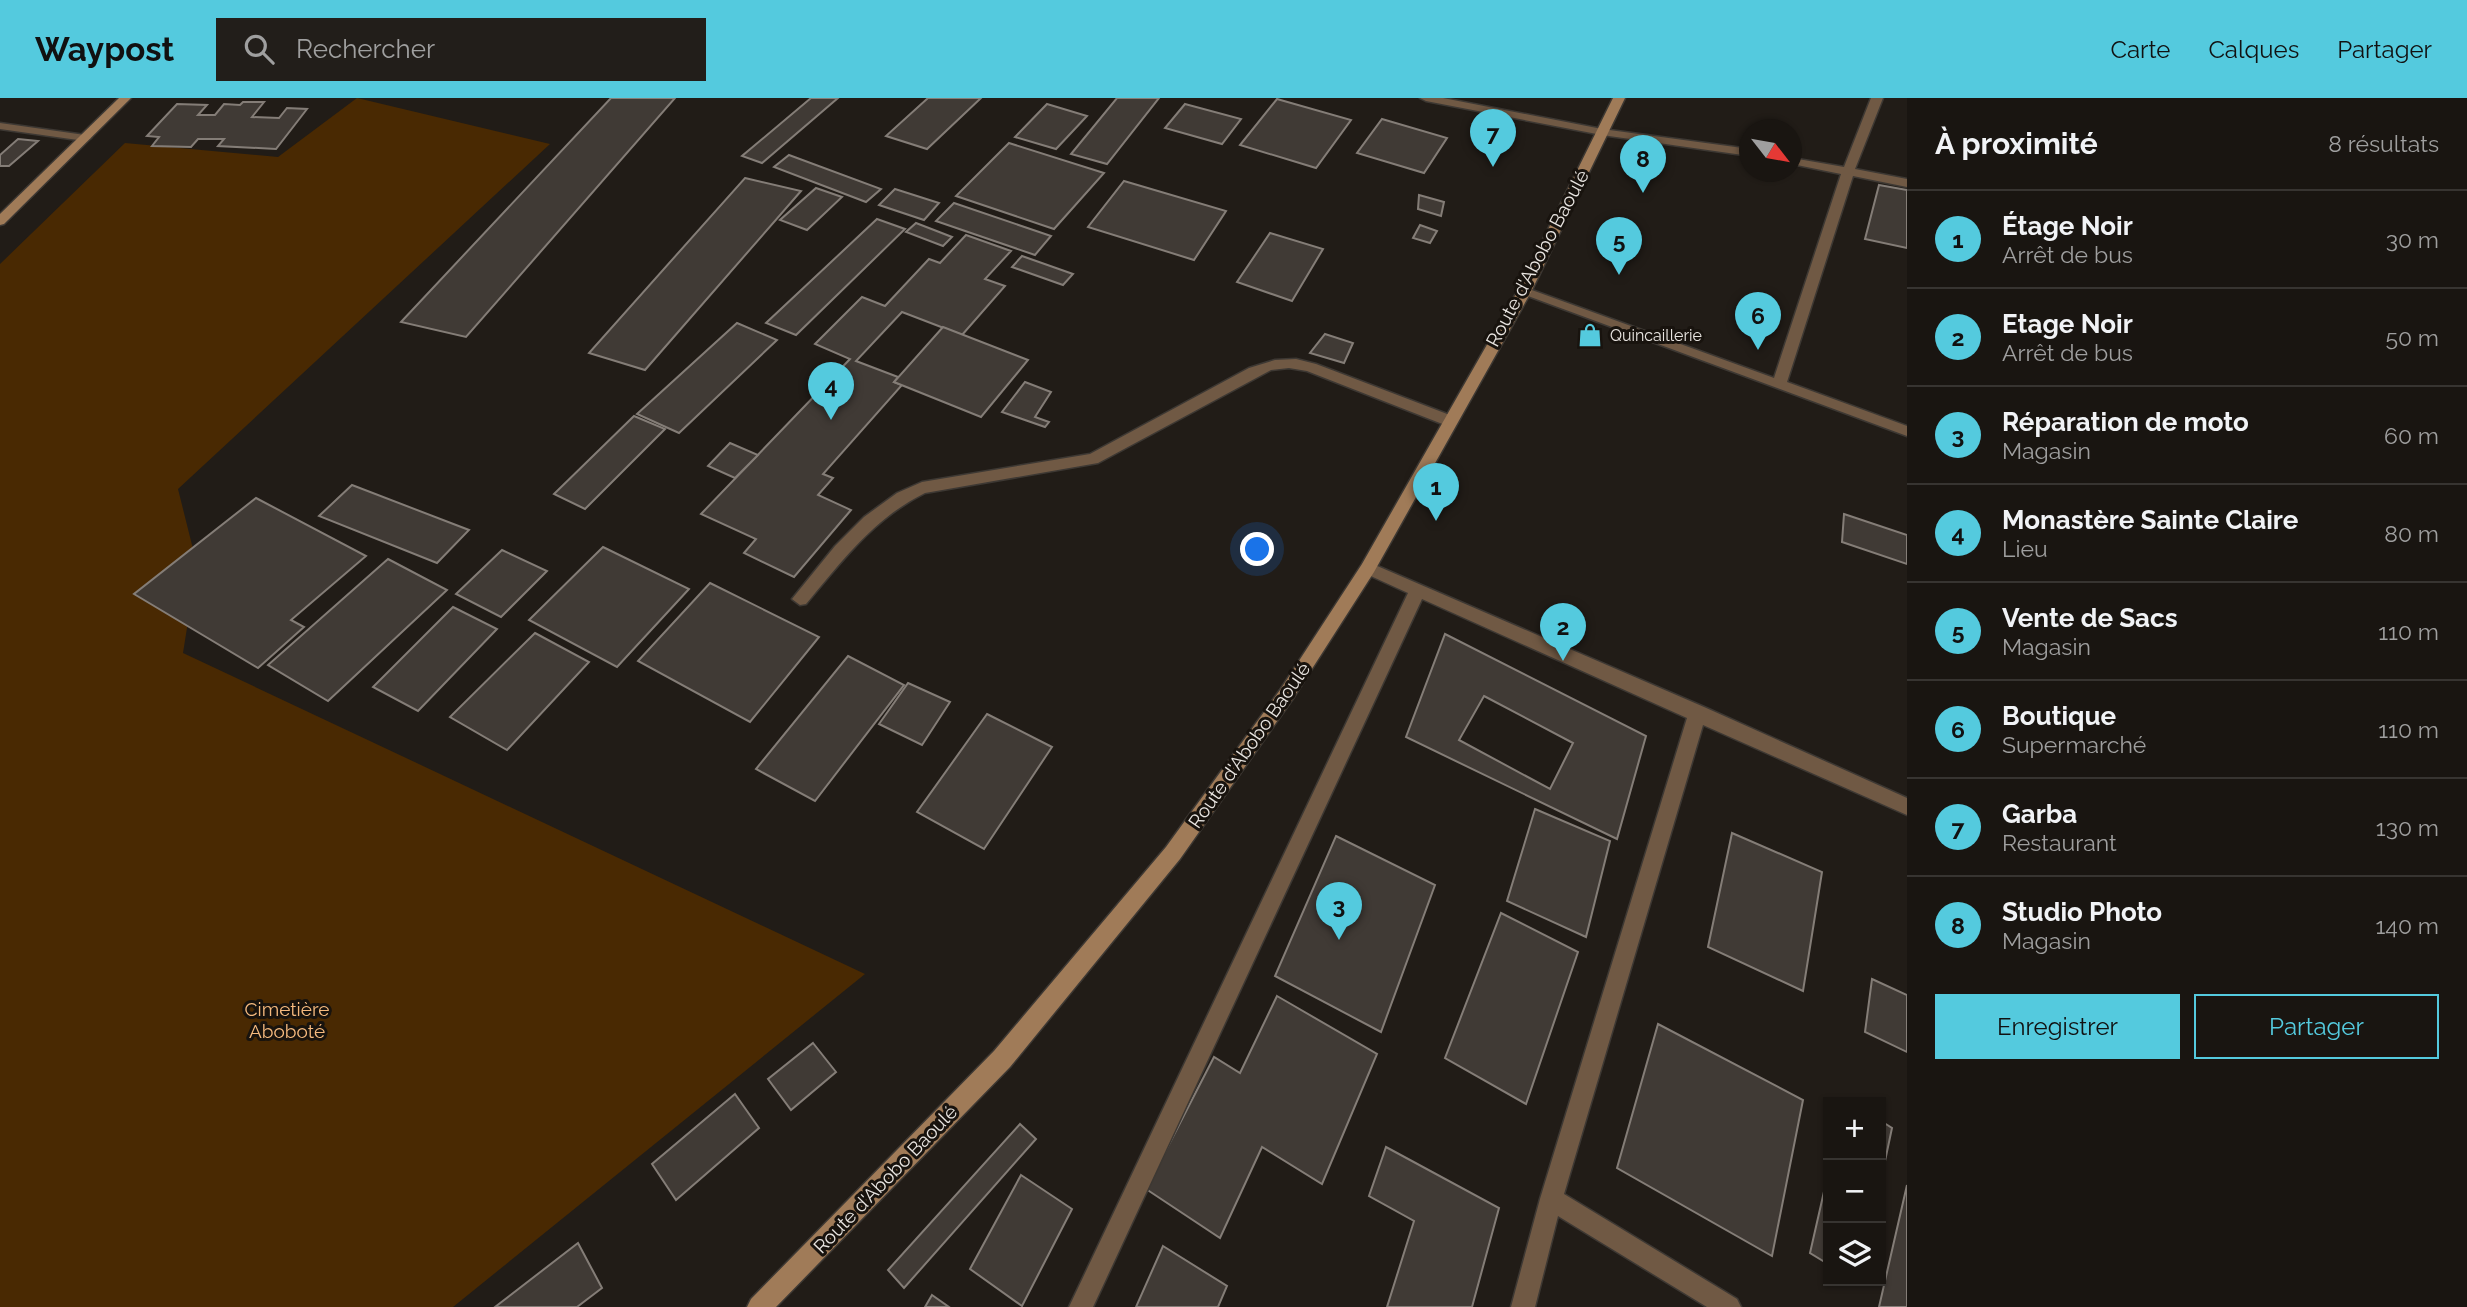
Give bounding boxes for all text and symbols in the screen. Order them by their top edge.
search box [216,18,706,81]
text: Waypost [35,30,174,69]
icon: search [240,30,278,68]
text: Rechercher [296,34,435,64]
text: Carte [2111,35,2170,64]
text: Calques [2208,35,2299,64]
text: Partager [2337,35,2432,64]
pin: 7 [1470,109,1516,167]
north arrow [1739,119,1802,182]
text: À proximité [1935,126,2098,161]
text: 8 résultats [2328,130,2439,157]
pin: 8 [1620,135,1666,193]
street label: Route d'Abobo Baoulé [1481,166,1593,350]
text: Étage Noir [2002,211,2133,241]
pin: 5 [1596,217,1642,275]
text: 1 [1952,226,1964,253]
text: 30 m [2386,226,2439,253]
text: Arrêt de bus [2002,241,2133,268]
pin: 6 [1735,292,1781,350]
text: Etage Noir [2002,309,2133,339]
shop icon: Quincaillerie [1576,321,1604,349]
text: 2 [1952,324,1964,351]
text: 50 m [2385,324,2439,351]
place label: Quincaillerie [1610,326,1702,345]
text: Arrêt de bus [2002,339,2133,366]
pin: 4 [808,362,854,420]
text: Réparation de moto [2002,407,2249,437]
text: 3 [1952,422,1964,449]
text: 60 m [2384,422,2439,449]
text: Magasin [2002,437,2091,464]
pin: 1 [1413,463,1459,521]
text: Monastère Sainte Claire [2002,505,2298,535]
text: 4 [1951,520,1965,547]
text: 80 m [2384,520,2439,547]
your location [1240,532,1274,566]
text: Lieu [2002,535,2048,562]
pin: 2 [1540,603,1586,661]
text: Vente de Sacs [2002,603,2178,633]
text: 5 [1952,618,1964,645]
text: 110 m [2378,618,2439,645]
text: Magasin [2002,633,2091,660]
street label: Route d'Abobo Baoulé [1184,658,1314,832]
text: Boutique [2002,701,2116,731]
text: 6 [1951,716,1965,743]
text: 110 m [2378,716,2439,743]
text: Supermarché [2002,731,2146,758]
text: Garba [2002,799,2077,829]
text: 7 [1952,814,1964,841]
text: 130 m [2376,814,2439,841]
text: Restaurant [2002,829,2117,856]
pin: 3 [1316,882,1362,940]
text: Studio Photo [2002,897,2162,927]
text: 8 [1951,912,1965,939]
text: 140 m [2376,912,2439,939]
text: Magasin [2002,927,2091,954]
button: Enregistrer [1935,994,2180,1059]
button: Partager [2194,994,2439,1059]
park label: Cimetière Aboboté [245,998,329,1042]
map controls [1823,1097,1886,1286]
button: + [1823,1097,1886,1160]
street label: Route d'Abobo Baoulé [809,1101,961,1257]
button: − [1823,1160,1886,1223]
button: layers [1823,1223,1886,1286]

